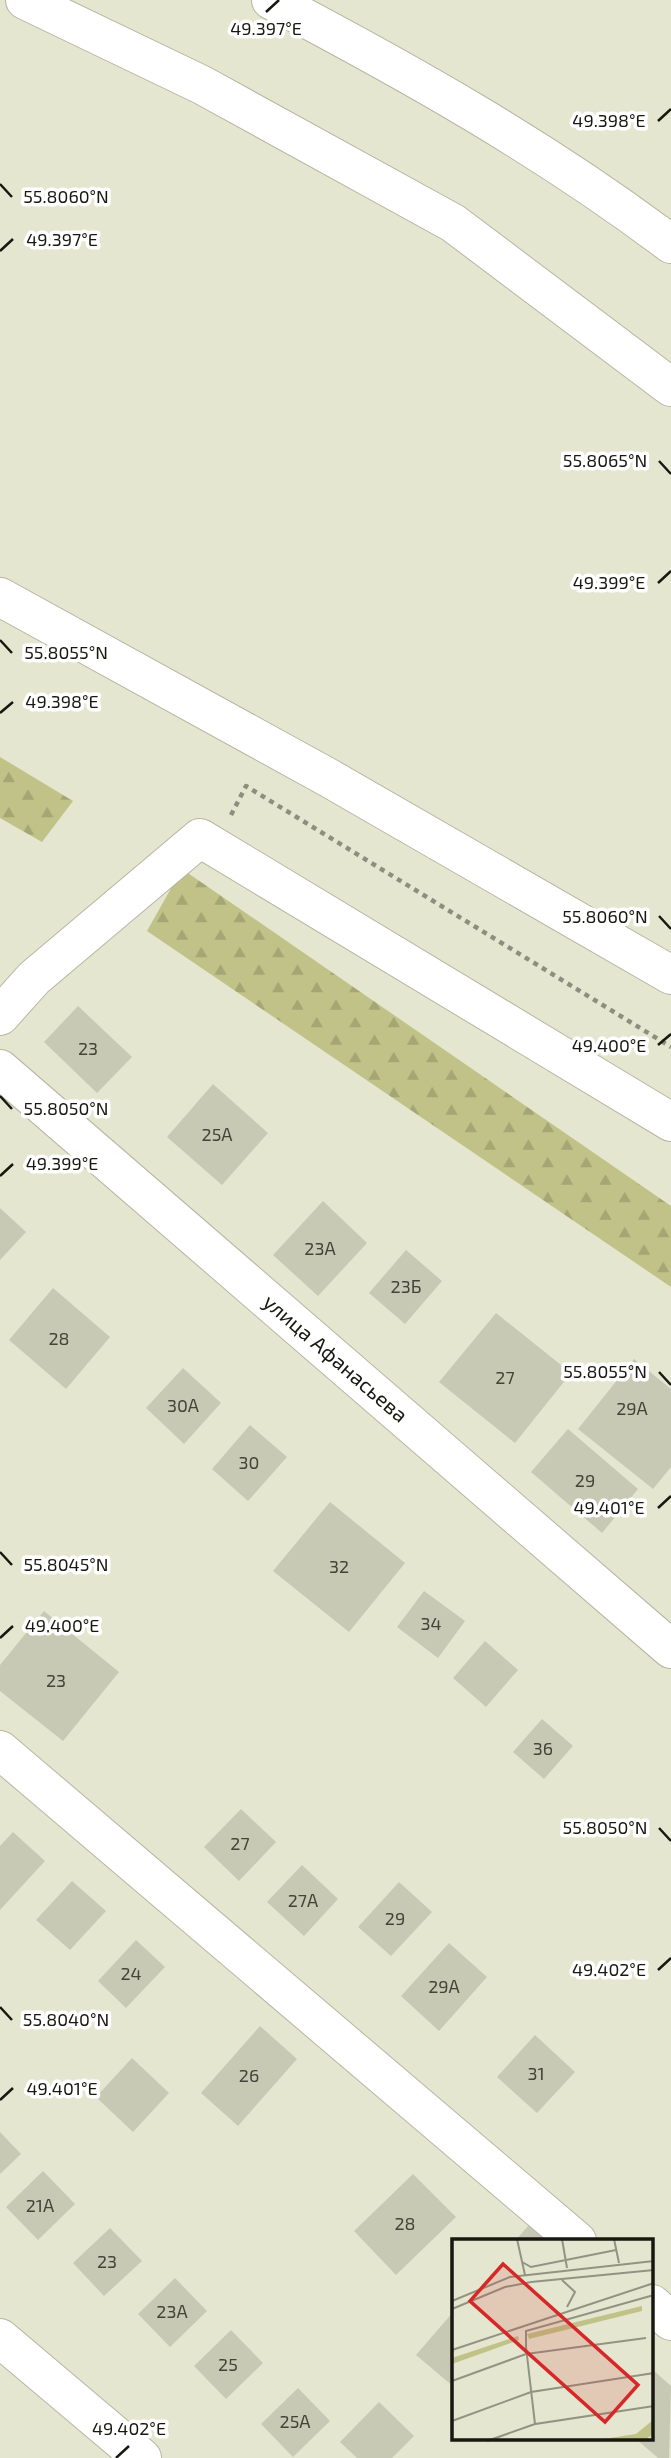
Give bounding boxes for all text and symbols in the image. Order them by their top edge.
text: 49.397°E [230,17,302,39]
text: 49.398°E [572,109,646,131]
text: 55.8060°N [23,185,109,207]
text: 49.397°E [26,228,98,250]
text: 55.8065°N [563,449,647,471]
text: 49.399°E [573,571,645,593]
text: 55.8055°N [24,641,108,663]
text: 49.398°E [25,690,99,712]
text: 55.8060°N [562,905,648,927]
text: 49.400°E [572,1034,646,1056]
house number: 23 [78,1037,98,1059]
text: 55.8050°N [24,1097,108,1119]
house number: 25А [202,1123,233,1145]
text: 49.399°E [26,1152,98,1174]
house number: 23А [304,1237,336,1259]
house number: 23Б [391,1275,421,1297]
street label: улица Афанасьева [258,1288,413,1427]
house number: 28 [48,1327,70,1349]
text: 55.8055°N [563,1360,647,1382]
house number: 27 [495,1366,515,1388]
house number: 30А [167,1394,200,1416]
house number: 29А [616,1397,649,1419]
house number: 30 [239,1451,259,1473]
house number: 29 [575,1469,595,1491]
text: 49.401°E [573,1496,645,1518]
text: 55.8045°N [23,1553,109,1575]
house number: 32 [329,1555,349,1577]
house number: 34 [420,1612,442,1634]
text: 49.400°E [25,1614,99,1636]
house number: 23 [46,1669,66,1691]
house number: 36 [533,1737,553,1759]
text: 55.8050°N [563,1816,647,1838]
house number: 27 [230,1832,250,1854]
house number: 27А [288,1889,319,1911]
house number: 29 [385,1907,405,1929]
text: 49.402°E [572,1958,646,1980]
house number: 24 [120,1962,142,1984]
house number: 29А [428,1975,461,1997]
text: 55.8040°N [23,2008,109,2030]
house number: 31 [527,2062,545,2084]
house number: 26 [239,2064,259,2086]
text: 49.401°E [26,2077,98,2099]
house number: 21А [26,2194,55,2216]
house number: 28 [394,2212,416,2234]
inset map [452,2239,654,2440]
house number: 23 [97,2250,117,2272]
house number: 23А [156,2300,188,2322]
house number: 25 [218,2353,238,2375]
house number: 25А [280,2410,311,2432]
text: 49.402°E [92,2417,166,2439]

